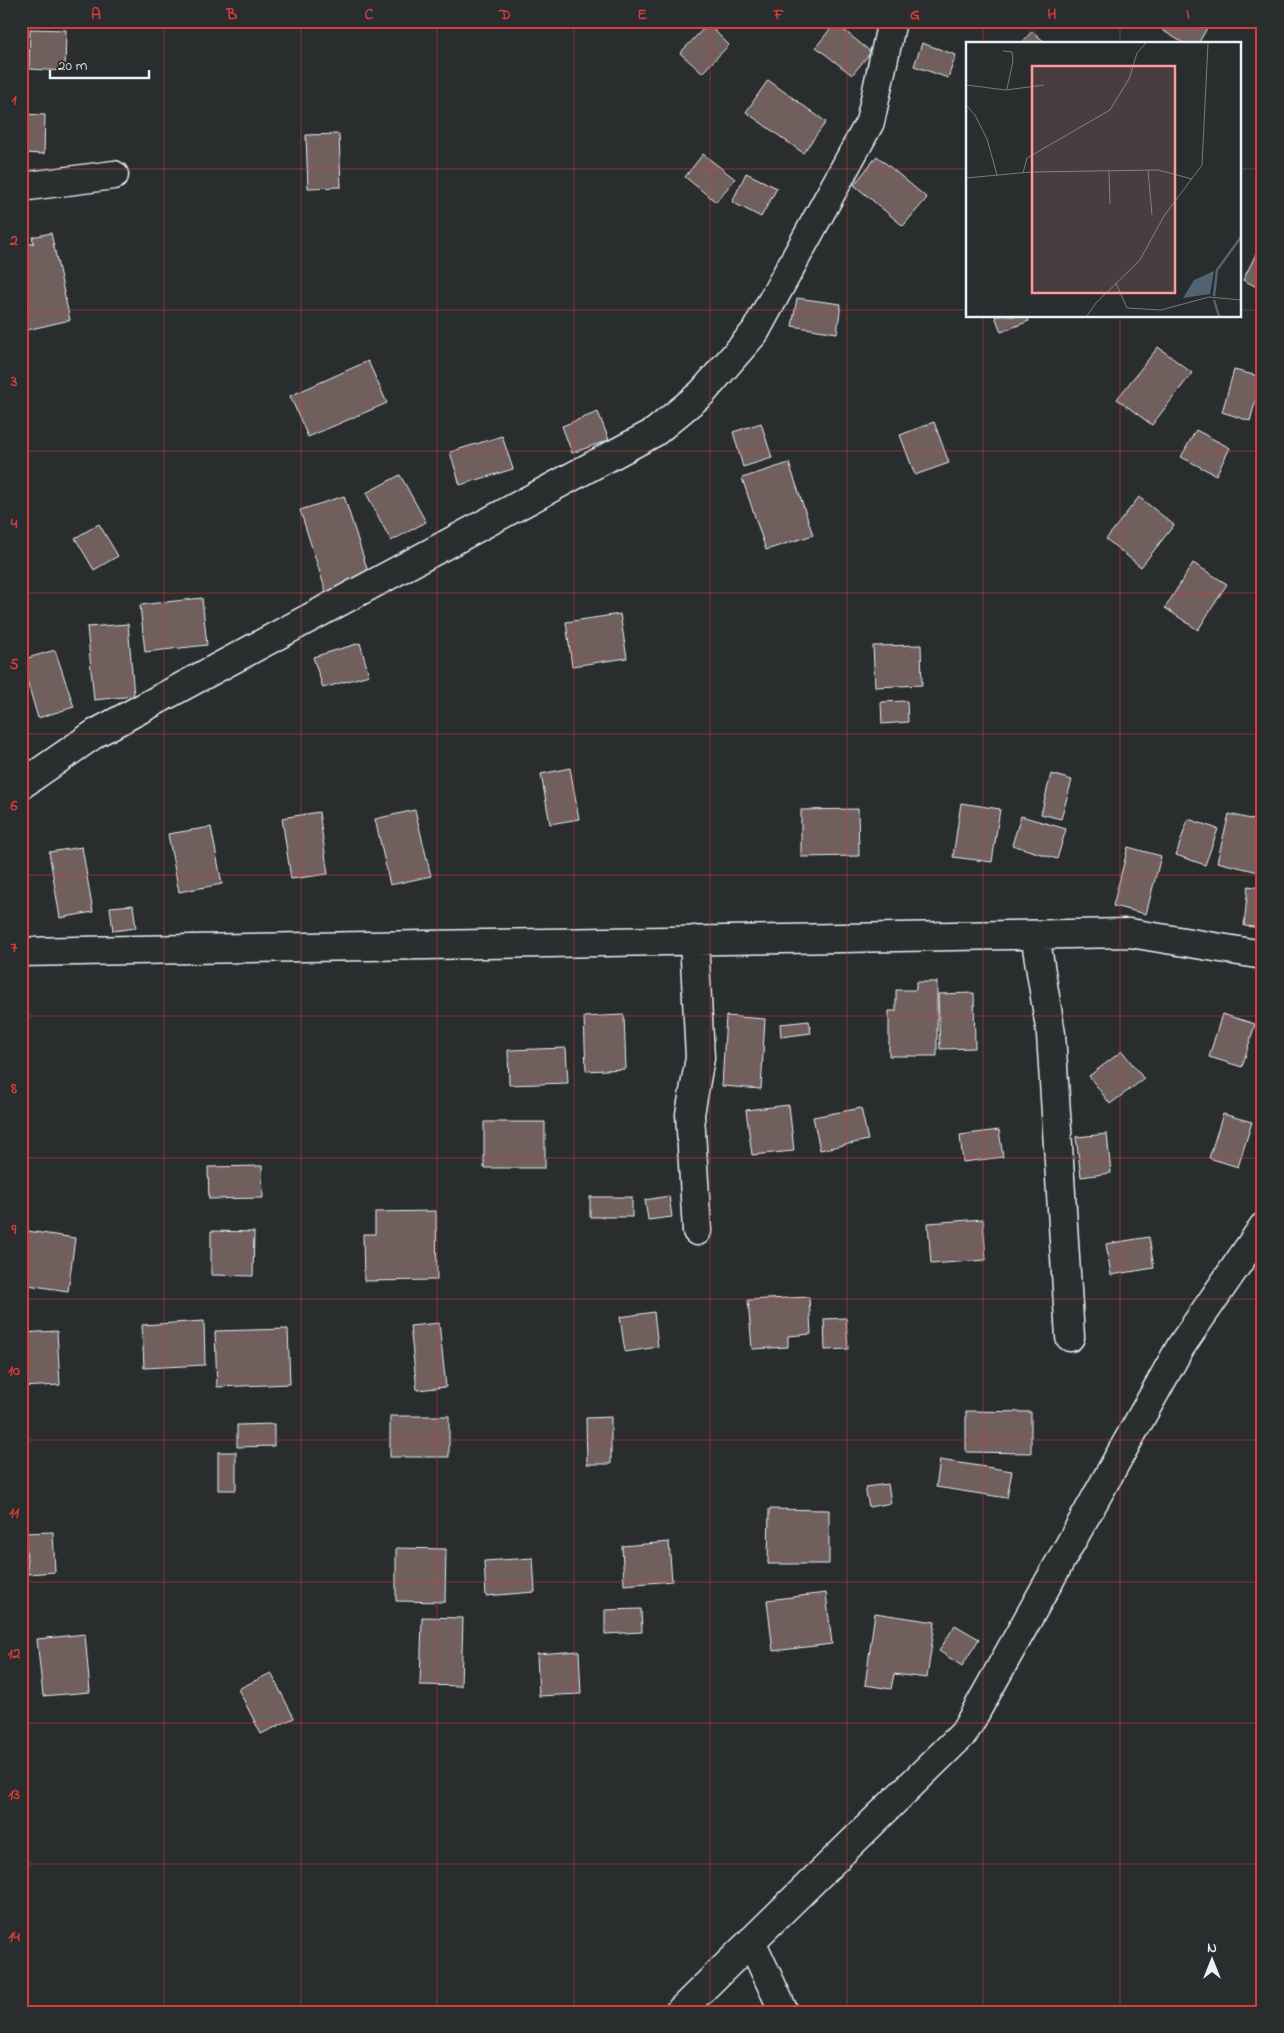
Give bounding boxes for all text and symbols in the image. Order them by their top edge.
text: A [91,3,101,27]
text: B [226,3,238,27]
text: C [365,3,374,27]
text: D [498,3,511,27]
text: E [637,3,647,27]
text: F [773,3,785,27]
text: G [910,3,920,27]
text: H [1047,3,1057,27]
text: I [1186,3,1190,27]
inset map [966,42,1242,318]
scale bar [50,48,149,80]
text: 20 m [58,55,88,77]
text: 1 [11,88,17,112]
text: 2 [9,229,18,253]
text: 3 [10,370,18,394]
text: 4 [10,512,18,536]
text: 5 [9,653,19,677]
text: 6 [9,794,18,818]
text: 7 [11,936,18,960]
text: 8 [10,1077,17,1101]
text: 9 [11,1218,17,1242]
text: 10 [8,1359,20,1383]
text: 11 [9,1501,20,1525]
text: 12 [7,1642,21,1666]
text: 13 [8,1783,20,1807]
text: 14 [8,1925,20,1949]
north arrow [1186,1936,1236,1986]
text: N [1207,1938,1217,1959]

